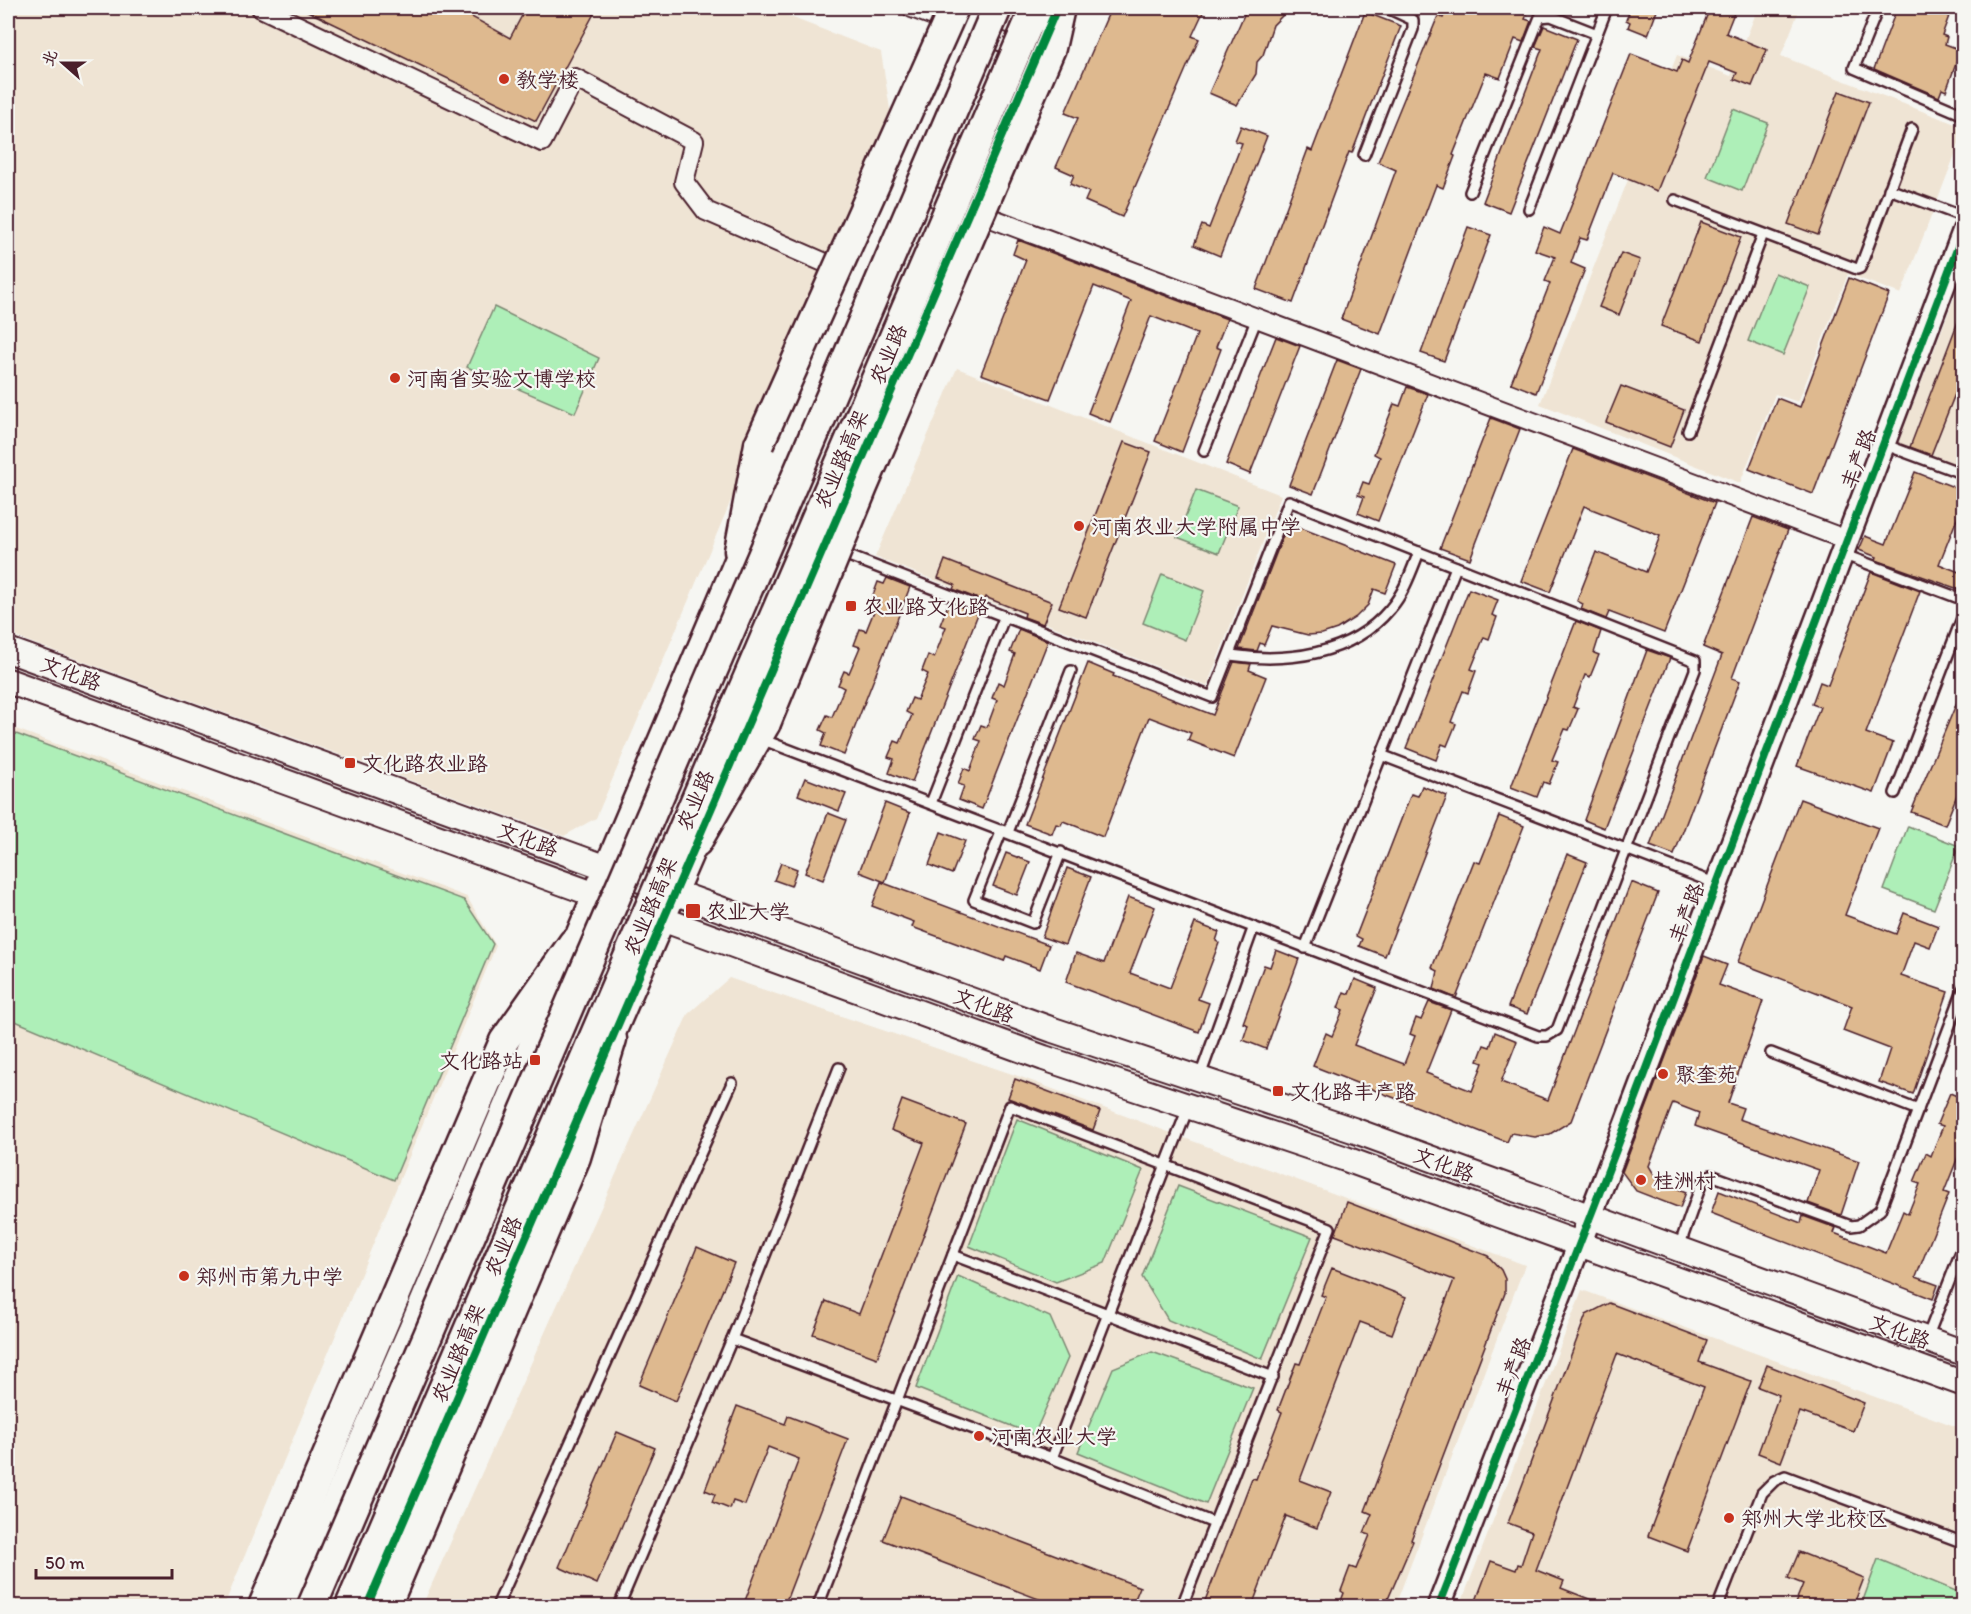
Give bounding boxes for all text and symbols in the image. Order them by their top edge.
north arrow [33,33,93,93]
text: 北 [38,47,61,69]
place label: 教学楼 [516,67,579,92]
marker: 教学楼 [497,72,511,86]
street label: 农业路 [864,320,912,388]
place label: 河南省实验文博学校 [407,366,596,391]
marker: 河南省实验文博学校 [388,371,402,385]
street label: 农业路高架 [809,406,873,512]
street label: 丰产路 [1835,425,1881,493]
place label: 河南农业大学附属中学 [1091,514,1301,539]
marker: 河南农业大学附属中学 [1072,519,1086,533]
place label: 农业路文化路 [863,594,989,619]
marker: 农业路文化路 [844,599,858,613]
street label: 文化路 [37,650,105,696]
place label: 文化路农业路 [362,751,488,776]
marker: 文化路农业路 [343,756,357,770]
street label: 农业路 [671,766,719,834]
street label: 文化路 [494,816,562,862]
street label: 农业路高架 [618,853,682,959]
street label: 丰产路 [1663,879,1709,947]
place label: 农业大学 [706,899,790,924]
marker: 农业大学 [684,902,702,920]
street label: 文化路 [950,982,1018,1028]
place label: 文化路站 [439,1048,523,1073]
marker: 文化路站 [528,1053,542,1067]
place label: 聚奎苑 [1675,1062,1738,1087]
marker: 聚奎苑 [1656,1067,1670,1081]
place label: 文化路丰产路 [1290,1079,1416,1104]
marker: 文化路丰产路 [1271,1084,1285,1098]
street label: 文化路 [1410,1141,1478,1187]
place label: 桂洲村 [1653,1168,1716,1193]
marker: 桂洲村 [1634,1173,1648,1187]
street label: 农业路 [479,1212,527,1280]
place label: 郑州市第九中学 [196,1264,343,1289]
marker: 郑州市第九中学 [177,1269,191,1283]
street label: 农业路高架 [426,1300,490,1406]
street label: 文化路 [1866,1308,1934,1354]
street label: 丰产路 [1490,1333,1536,1401]
place label: 河南农业大学 [991,1424,1117,1449]
marker: 河南农业大学 [972,1429,986,1443]
place label: 郑州大学北校区 [1741,1506,1888,1531]
marker: 郑州大学北校区 [1722,1511,1736,1525]
scale bar [36,1542,172,1580]
text: 50 m [45,1552,85,1574]

